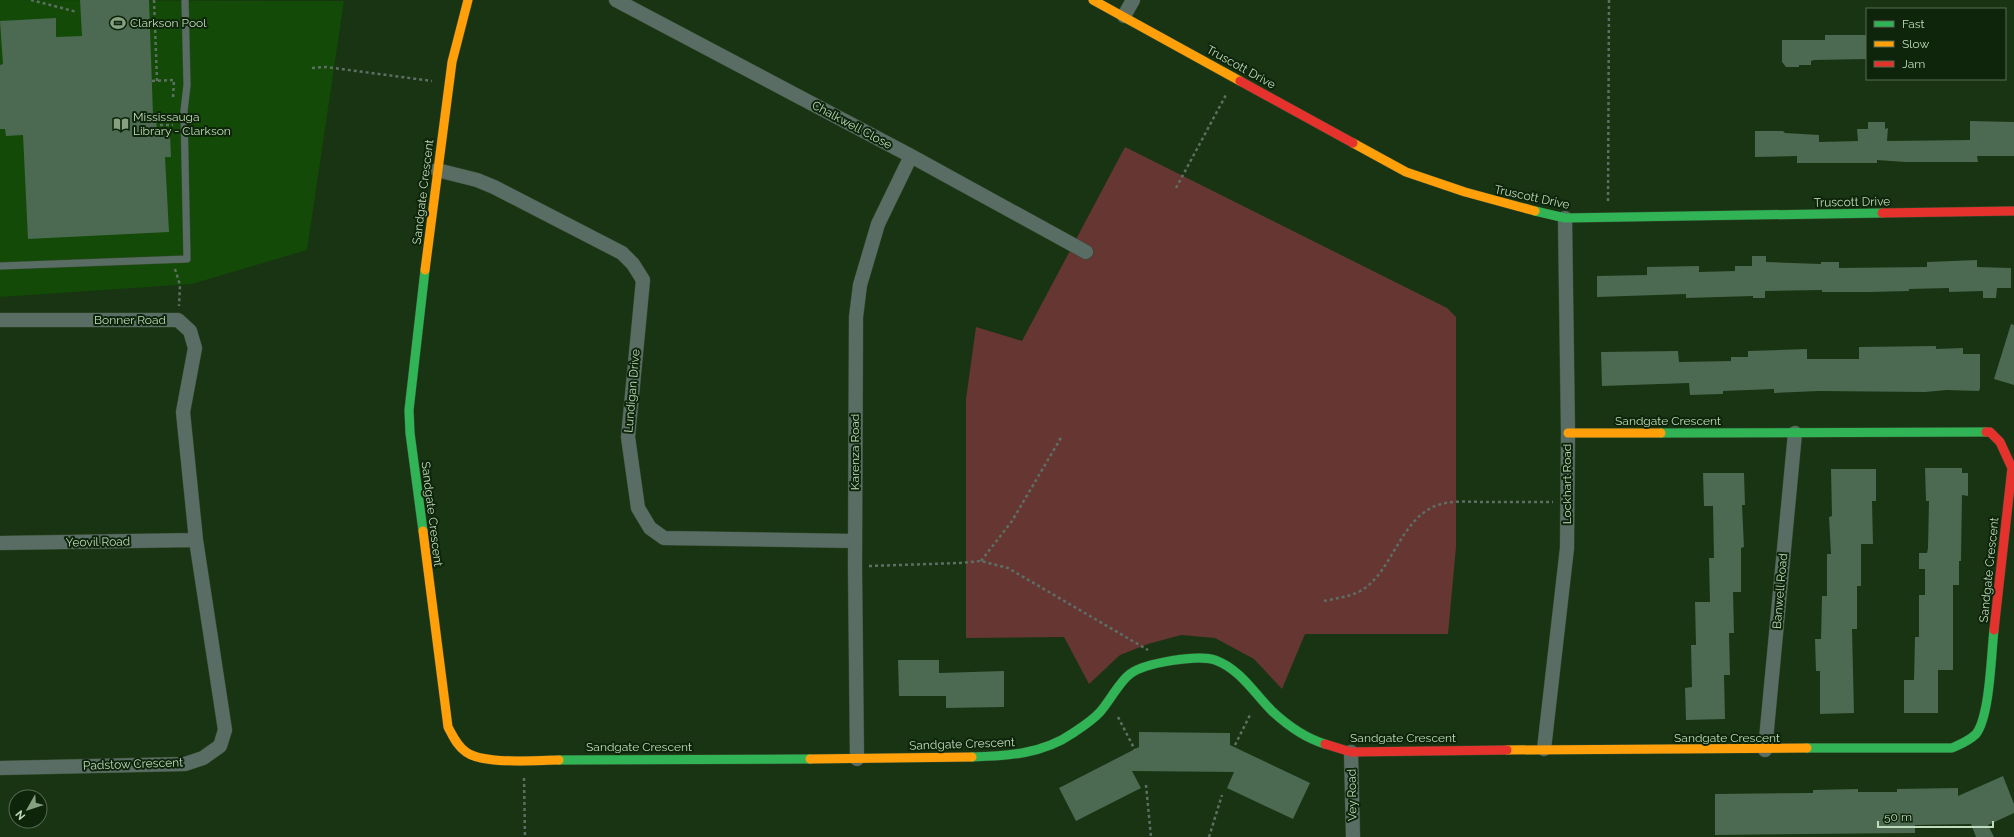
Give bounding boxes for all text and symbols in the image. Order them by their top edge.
legend [1866,8,2006,80]
sports icon: Clarkson Pool [109,14,127,32]
place label: Clarkson Pool [130,16,207,30]
text: Fast [1902,17,1925,31]
text: Slow [1902,37,1929,51]
street label: Truscott Drive [1204,42,1278,92]
text: Jam [1902,57,1925,71]
street label: Chalkwell Close [810,98,894,152]
place label: Mississauga Library - Clarkson [133,110,231,138]
library icon: Mississauga Library - Clarkson [112,115,130,133]
street label: Sandgate Crescent [410,139,436,245]
street label: Truscott Drive [1493,182,1571,212]
street label: Truscott Drive [1814,194,1890,210]
street label: Bonner Road [94,313,166,327]
street label: Lundigan Drive [621,349,643,433]
street label: Karenza Road [848,414,862,490]
street label: Sandgate Crescent [1615,414,1721,428]
street label: Lockhart Road [1560,444,1574,524]
street label: Sandgate Crescent [419,461,445,567]
street label: Sandgate Crescent [1977,517,2001,623]
street label: Yeovil Road [66,534,130,550]
street label: Banwell Road [1770,553,1790,629]
street label: Sandgate Crescent [1350,731,1456,745]
street label: Sandgate Crescent [1674,731,1780,745]
street label: Sandgate Crescent [909,735,1015,753]
street label: Sandgate Crescent [586,740,692,754]
street label: Padstow Crescent [83,755,183,773]
street label: Vey Road [1345,769,1359,821]
north arrow [8,789,48,829]
scale bar [1878,803,1993,829]
text: N [13,808,28,822]
text: 50 m [1884,810,1912,824]

